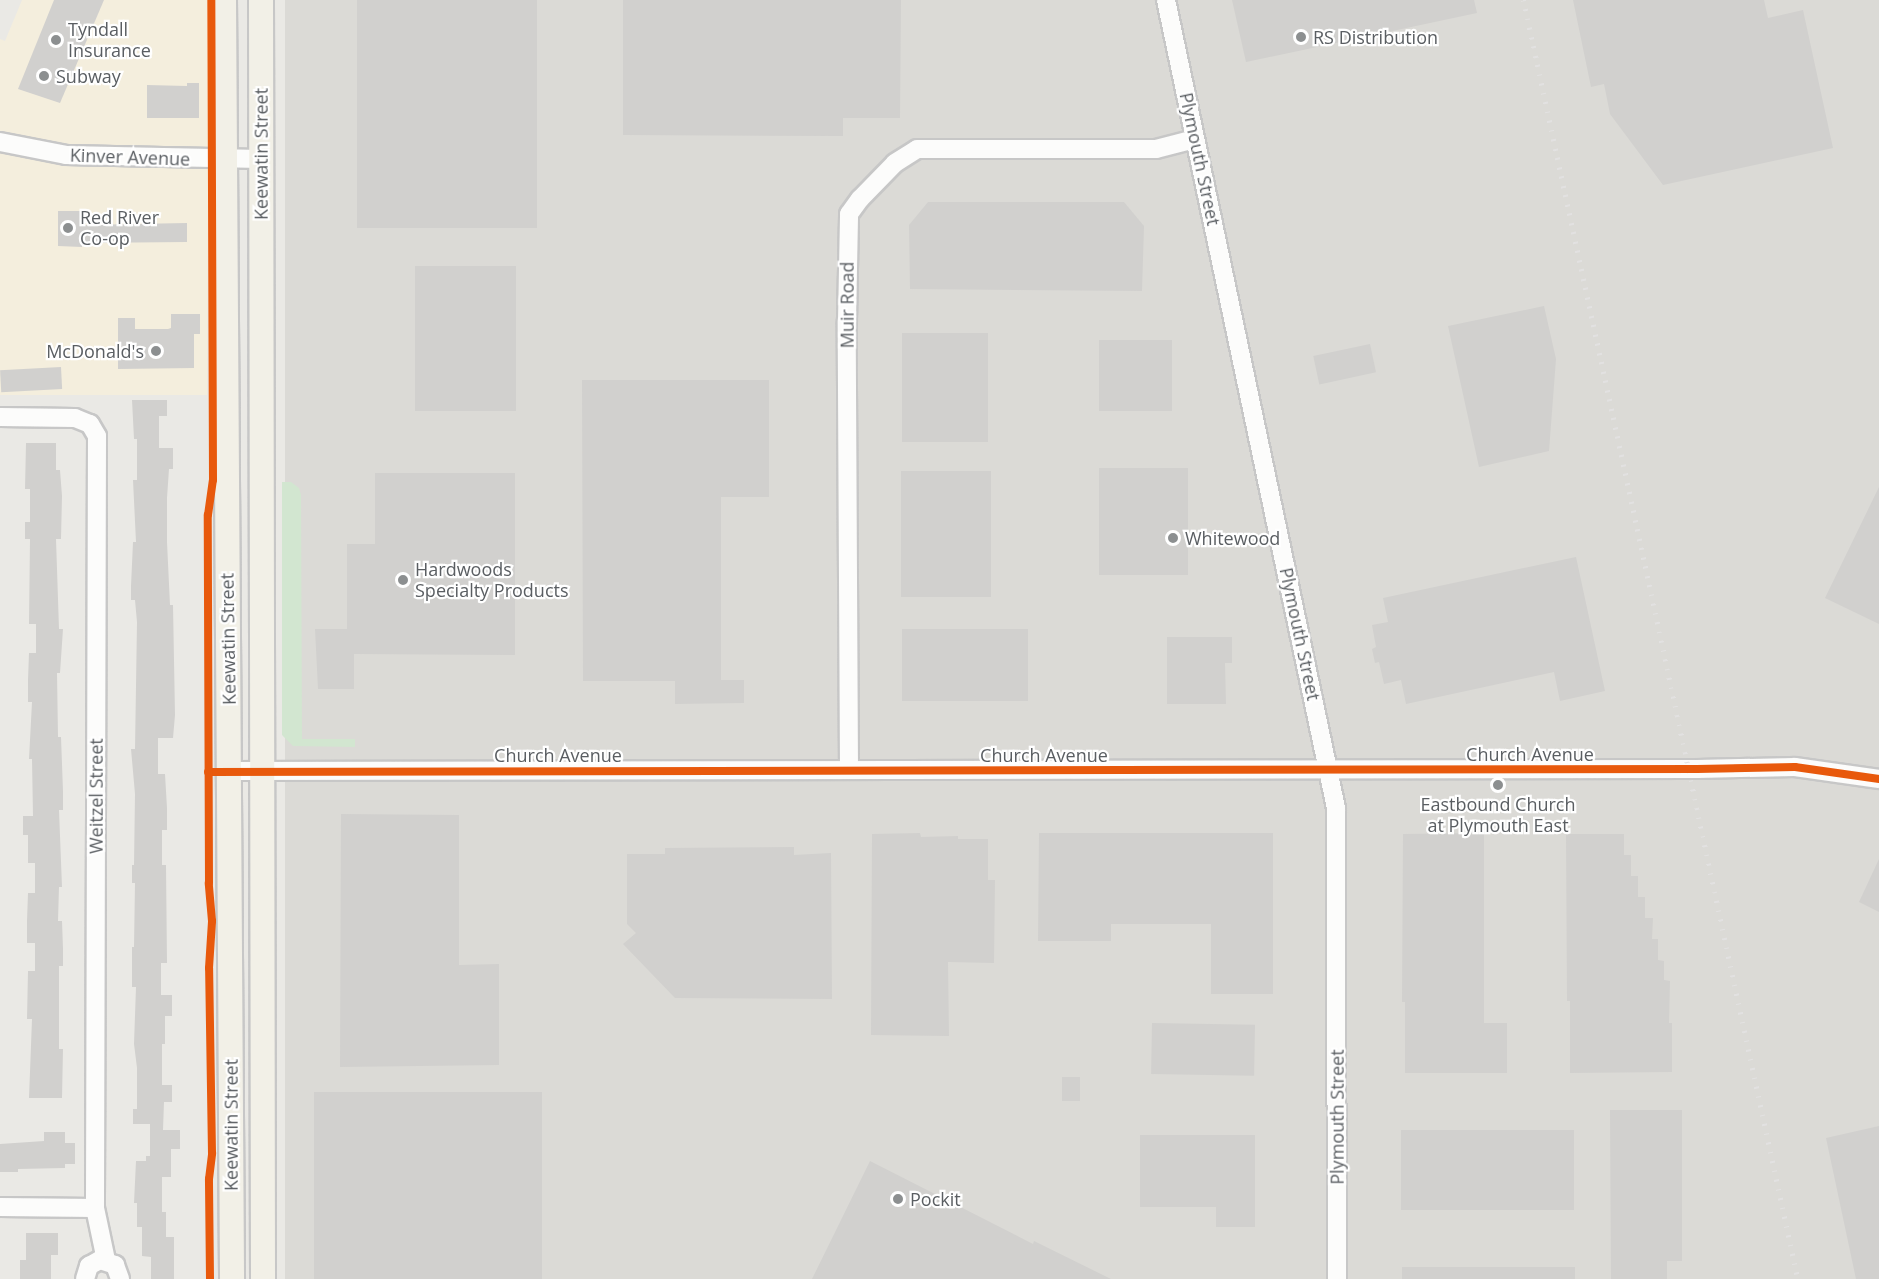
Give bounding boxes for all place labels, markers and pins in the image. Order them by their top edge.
place label: Tyndall Insurance [68,19,151,62]
place label: RS Distribution [1313,26,1438,48]
marker: RS Distribution [1294,30,1308,44]
marker: Tyndall Insurance [49,33,63,47]
place label: Subway [56,65,121,87]
marker: Subway [37,69,51,83]
place label: Red River Co-op [80,207,159,250]
marker: Red River Co-op [61,221,75,235]
place label: McDonald's [46,340,144,362]
marker: McDonald's [149,344,163,358]
place label: Whitewood [1185,527,1280,549]
marker: Whitewood [1166,531,1180,545]
place label: Hardwoods Specialty Products [415,559,568,602]
marker: Hardwoods Specialty Products [396,573,410,587]
marker: Eastbound Church at Plymouth East [1491,778,1505,792]
place label: Eastbound Church at Plymouth East [1420,794,1576,836]
place label: Pockit [910,1188,961,1210]
marker: Pockit [891,1192,905,1206]

